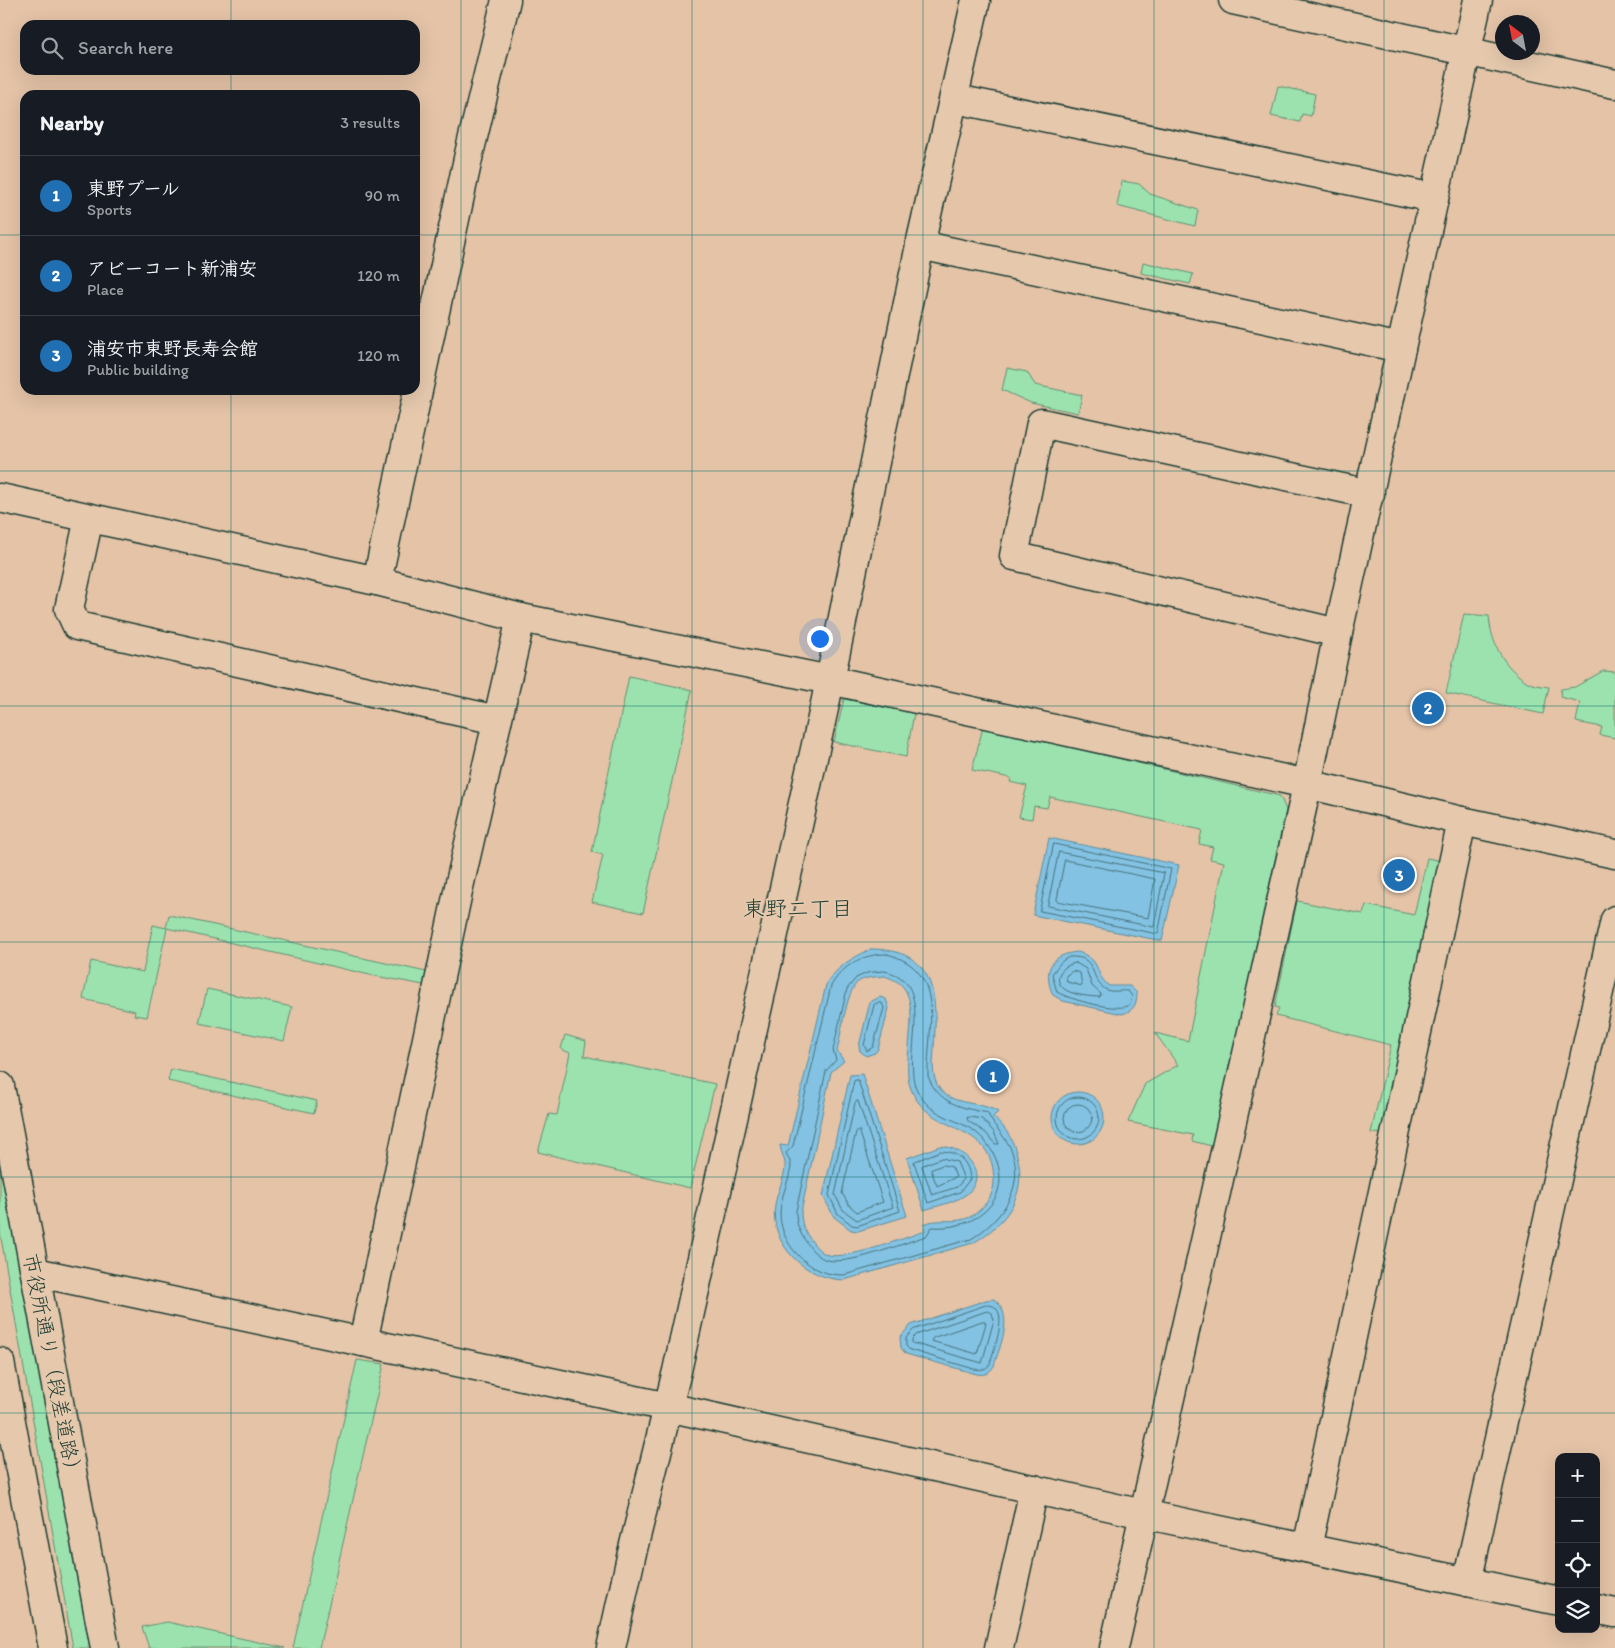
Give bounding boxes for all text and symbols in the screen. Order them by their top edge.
north arrow [1495,15,1540,60]
search box [20,20,420,75]
icon: search [38,34,66,62]
text: Search here [78,36,173,59]
text: Nearby [40,110,104,135]
text: 3 results [340,113,400,132]
text: 東野プール [87,177,180,200]
text: 1 [52,186,60,205]
text: 90 m [365,186,400,205]
text: Sports [87,200,132,219]
text: アビーコート新浦安 [87,257,257,280]
text: 2 [52,266,60,285]
text: 120 m [357,266,400,285]
text: Place [87,280,124,299]
text: 浦安市東野長寿会館 [87,337,258,360]
text: 3 [52,346,60,365]
text: 120 m [357,346,400,365]
text: Public building [87,360,189,379]
your location [807,626,833,652]
pin: 2 [1412,689,1444,727]
pin: 3 [1383,856,1415,894]
district label: 東野二丁目 [743,895,853,922]
pin: 1 [977,1057,1009,1095]
street label: 市役所通り（段差道路） [19,1251,87,1483]
map controls [1555,1453,1600,1633]
button: + [1555,1453,1600,1498]
button: − [1555,1498,1600,1543]
button: locate [1555,1543,1600,1588]
button: layers [1555,1588,1600,1633]

